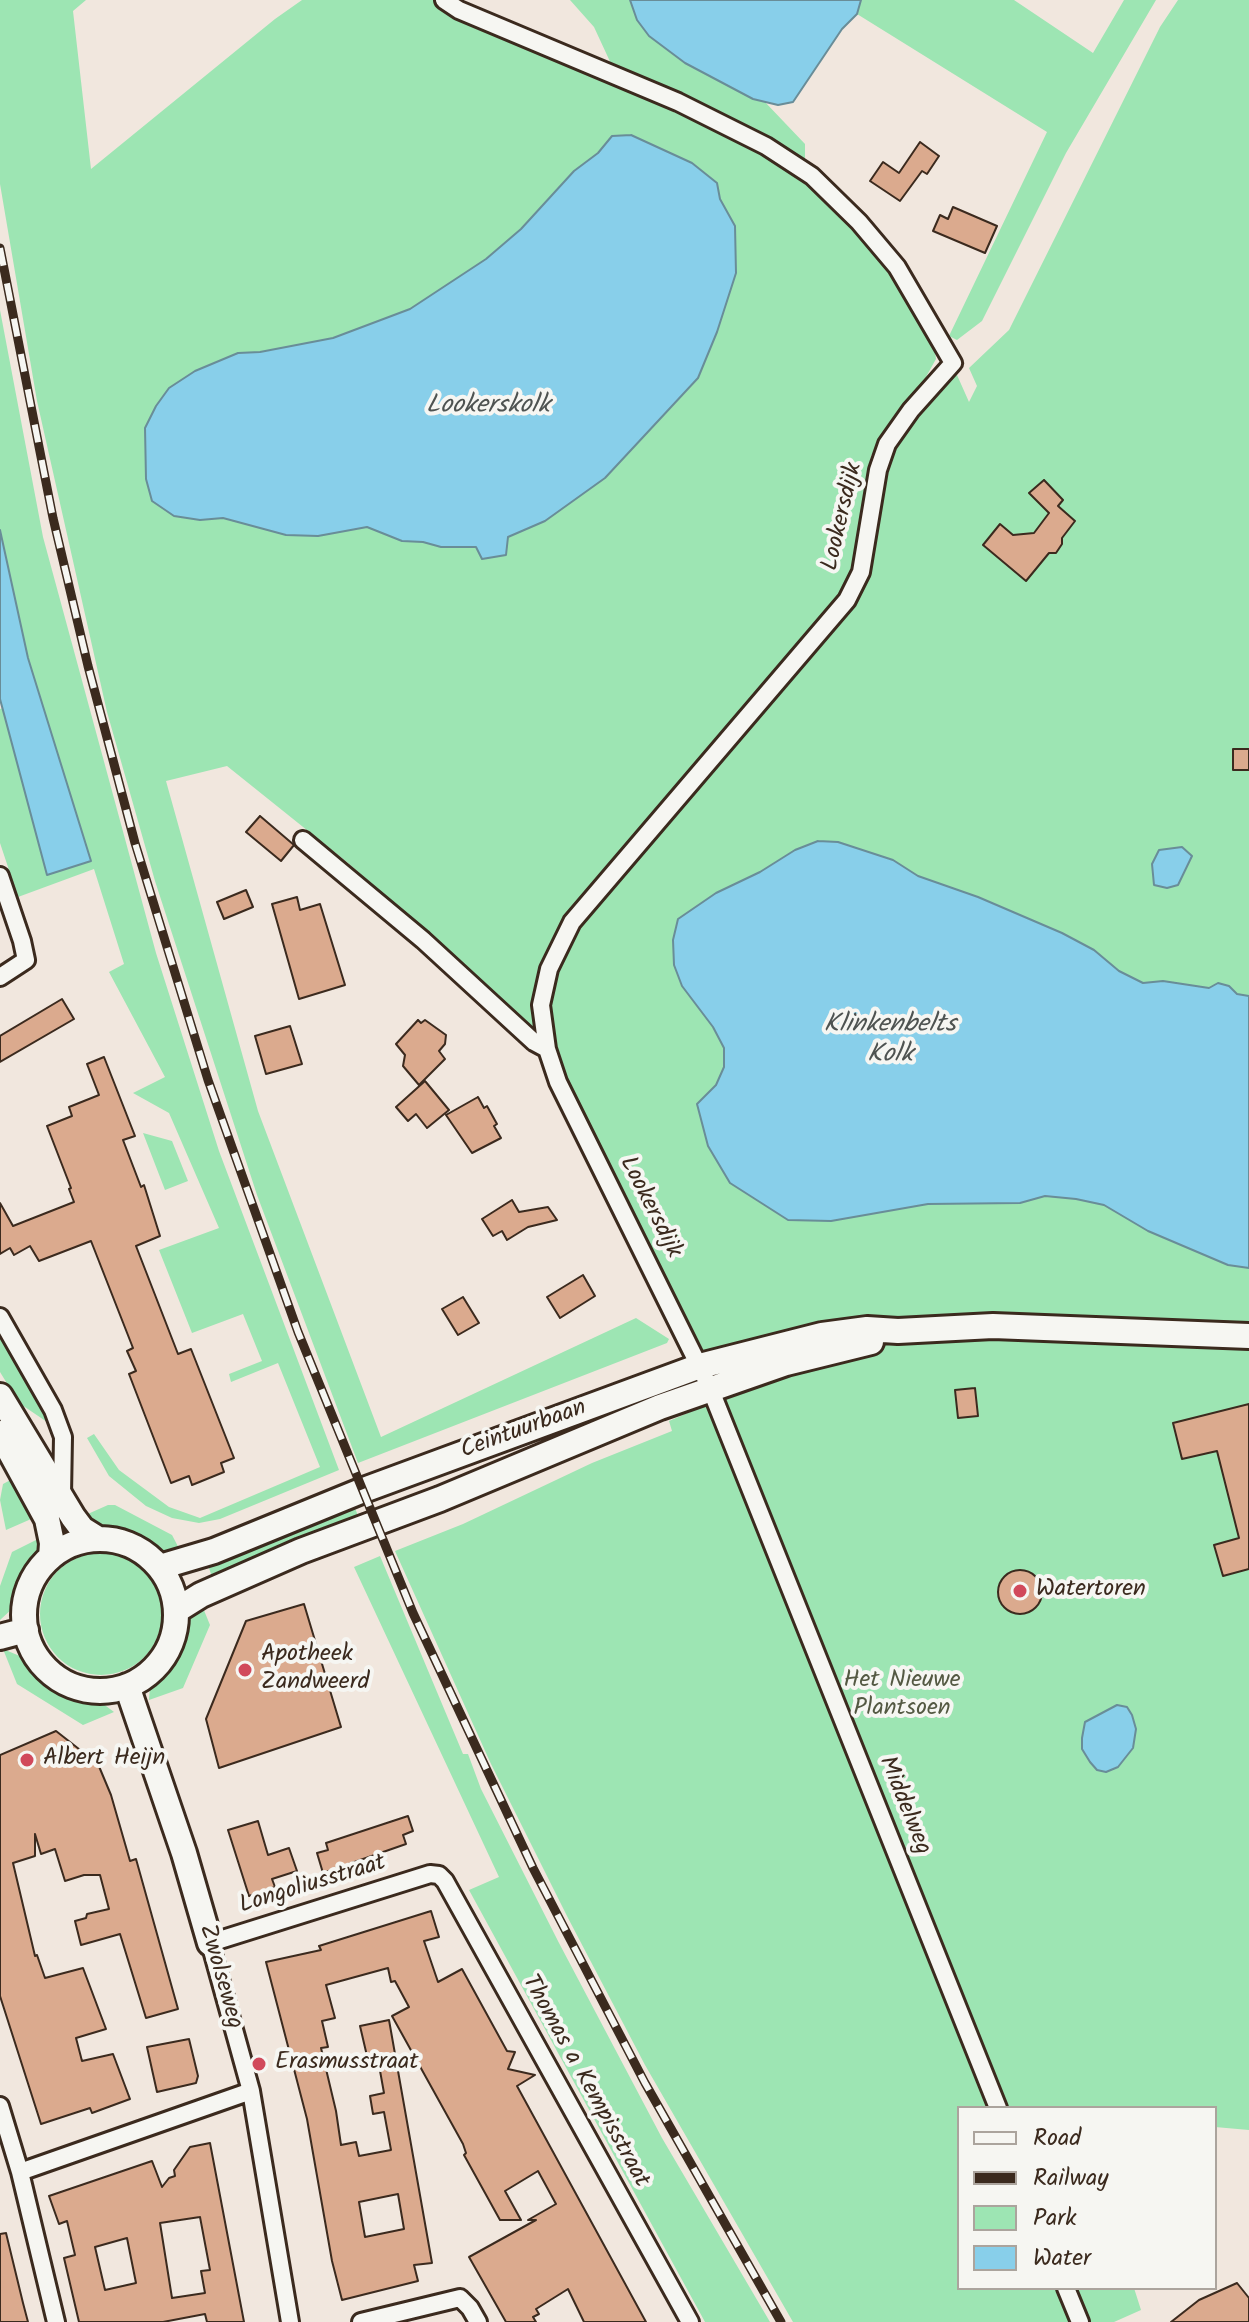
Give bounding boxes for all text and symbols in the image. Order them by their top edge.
water label: Lookerskolk [426,392,550,424]
street label: Lookersdijk [818,460,870,574]
water label: Klinkenbelts Kolk [824,1011,956,1072]
street label: Lookersdijk [611,1152,687,1264]
street label: Ceintuurbaan [457,1395,591,1467]
place label: Watertoren [1036,1577,1146,1605]
marker: Watertoren [1011,1582,1029,1600]
place label: Apotheek Zandweerd [261,1642,370,1698]
marker: Apotheek Zandweerd [236,1661,254,1679]
park label: Het Nieuwe Plantsoen [843,1668,961,1724]
place label: Albert Heijn [43,1746,165,1774]
marker: Albert Heijn [18,1751,36,1769]
street label: Middelweg [870,1753,936,1859]
street label: Longoliusstraat [236,1850,390,1922]
street label: Zwolseweg [190,1922,248,2032]
street label: Thomas a Kempisstraat [514,1971,654,2193]
place label: Erasmusstraat [275,2050,419,2078]
marker: Erasmusstraat [250,2055,268,2073]
legend [957,2106,1217,2290]
text: Road [1033,2119,1081,2158]
text: Railway [1033,2159,1109,2198]
text: Park [1033,2199,1077,2238]
text: Water [1033,2239,1091,2278]

